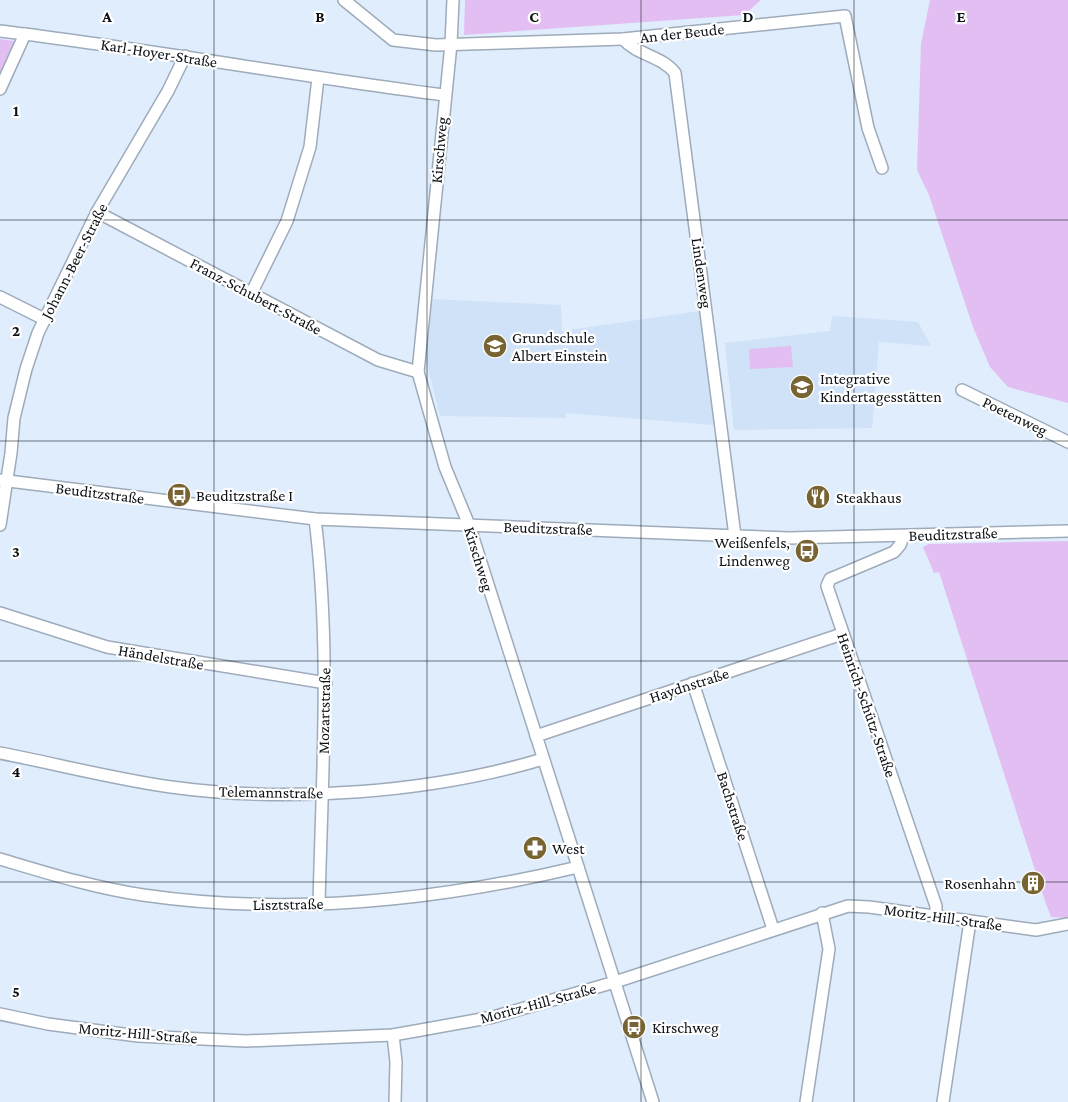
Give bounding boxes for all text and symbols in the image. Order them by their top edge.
text: A [101,8,112,25]
text: B [315,8,325,25]
text: C [529,8,539,25]
text: D [742,8,754,25]
text: E [956,8,966,25]
street label: An der Beude [639,20,725,46]
street label: Karl-Hoyer-Straße [99,35,218,72]
text: 1 [13,102,19,119]
street label: Kirschweg [428,116,451,184]
street label: Johann-Beer-Straße [37,200,111,324]
street label: Lindenweg [688,237,715,310]
street label: Franz-Schubert-Straße [187,254,325,338]
text: 2 [12,322,20,339]
place label: Grundschule Albert Einstein [512,329,608,364]
school or university icon: Grundschule Albert Einstein [482,333,508,359]
place label: Integrative Kindertagesstätten [820,370,942,406]
school or university icon: Integrative Kindertagesstätten [789,374,815,400]
street label: Poetenweg [979,393,1050,440]
street label: Beuditzstraße [55,479,145,507]
bus stop icon: Beuditzstraße I [166,482,192,508]
restaurant icon: Steakhaus [805,484,831,510]
place label: Beuditzstraße I [196,487,293,504]
place label: Steakhaus [836,489,902,506]
street label: Beuditzstraße [503,518,593,538]
street label: Beuditzstraße [908,524,998,544]
street label: Kirschweg [460,525,497,594]
place label: Weißenfels, Lindenweg [714,534,790,570]
bus stop icon: Weißenfels, Lindenweg [794,538,820,564]
text: 3 [12,543,20,560]
street label: Heinrich-Schütz-Straße [834,631,900,779]
street label: Händelstraße [117,641,205,673]
street label: Haydnstraße [647,664,731,707]
street label: Mozartstraße [315,668,333,754]
text: 4 [12,763,21,780]
street label: Bachstraße [714,769,752,843]
street label: Telemannstraße [219,783,323,801]
pharmacy icon: West [522,835,548,861]
place label: West [552,840,585,857]
building icon: Rosenhahn [1020,870,1046,896]
place label: Rosenhahn [944,875,1016,892]
street label: Lisztstraße [253,895,323,913]
street label: Moritz-Hill-Straße [883,900,1003,934]
street label: Moritz-Hill-Straße [478,979,598,1027]
text: 5 [12,983,20,1000]
bus stop icon: Kirschweg [621,1014,647,1040]
street label: Moritz-Hill-Straße [78,1019,198,1047]
place label: Kirschweg [652,1019,719,1037]

